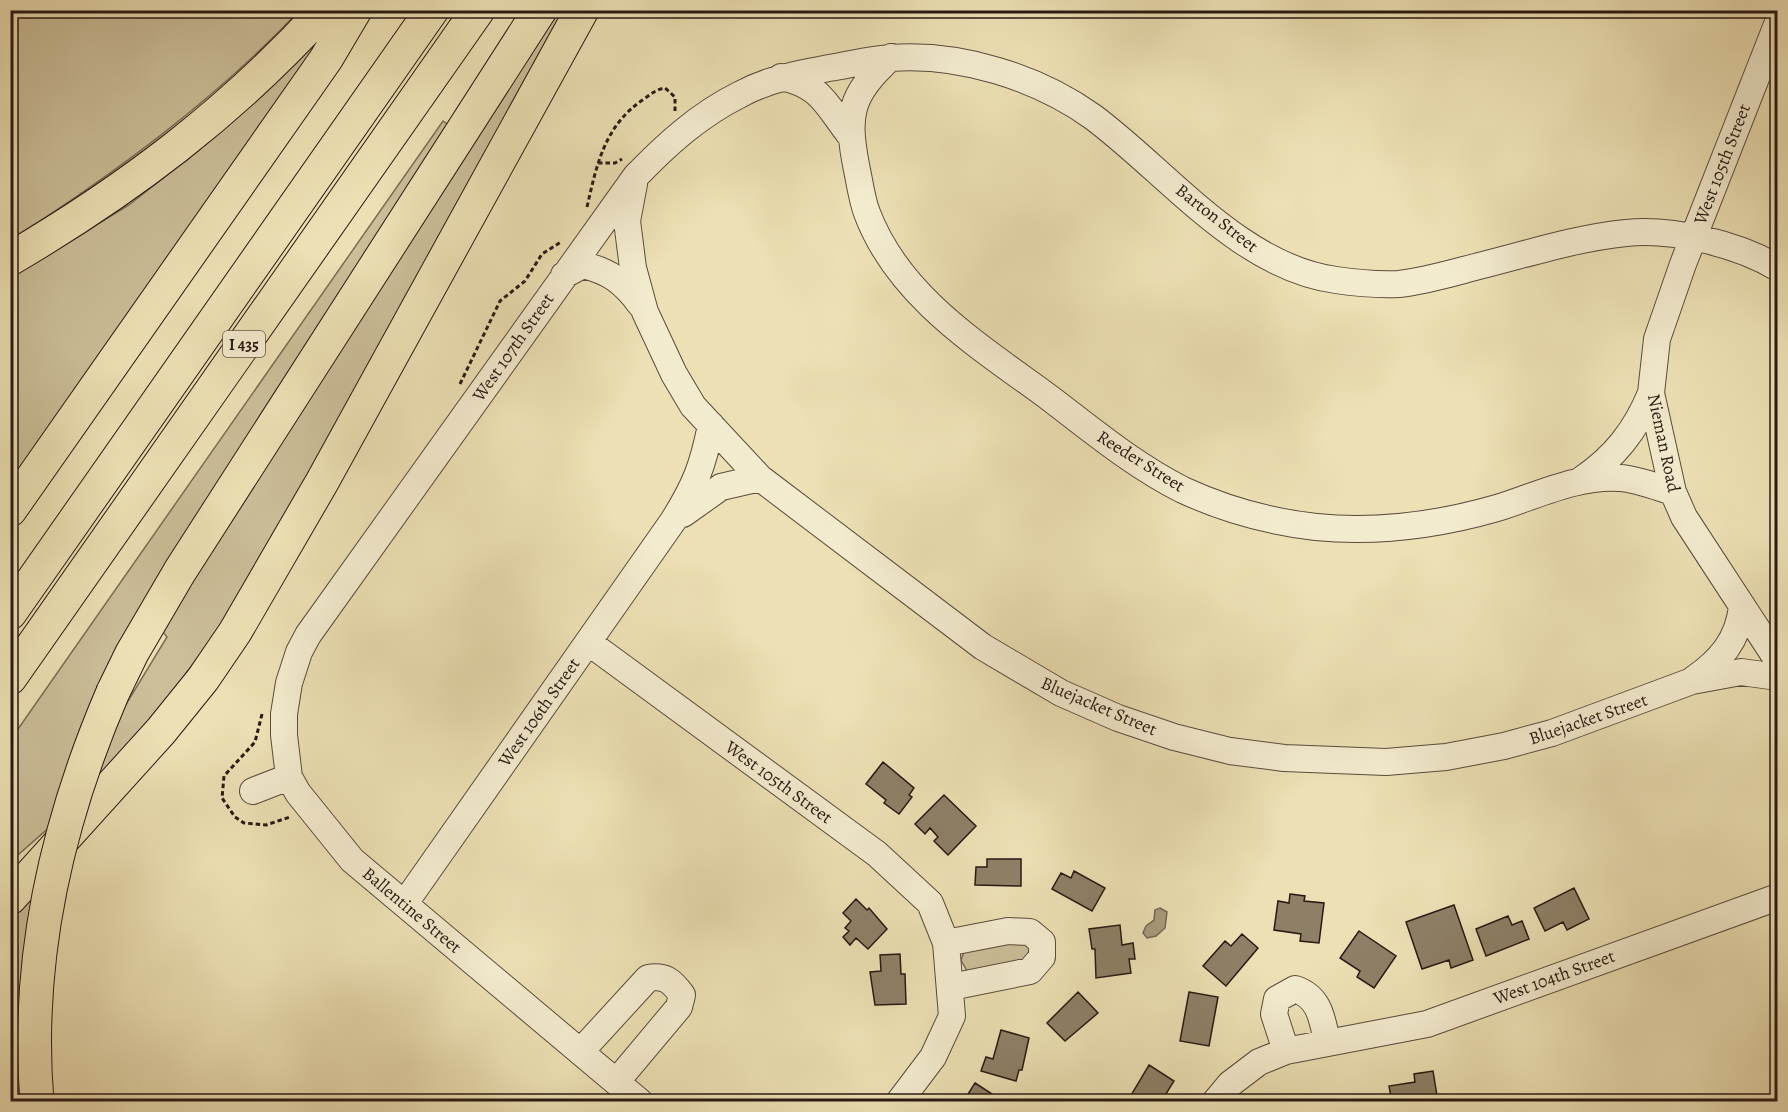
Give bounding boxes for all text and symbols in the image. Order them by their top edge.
street label: West 105th Street [1688,100,1756,229]
street label: Barton Street [1171,178,1263,258]
street label: West 107th Street [466,288,559,407]
road number: I 435 [223,331,265,357]
street label: Nieman Road [1642,392,1686,495]
street label: Reeder Street [1093,425,1189,497]
street label: West 106th Street [492,653,585,772]
street label: Bluejacket Street [1037,671,1161,741]
street label: Bluejacket Street [1526,687,1651,751]
street label: West 105th Street [720,734,838,829]
street label: Ballentine Street [357,861,467,959]
street label: West 104th Street [1489,944,1618,1010]

